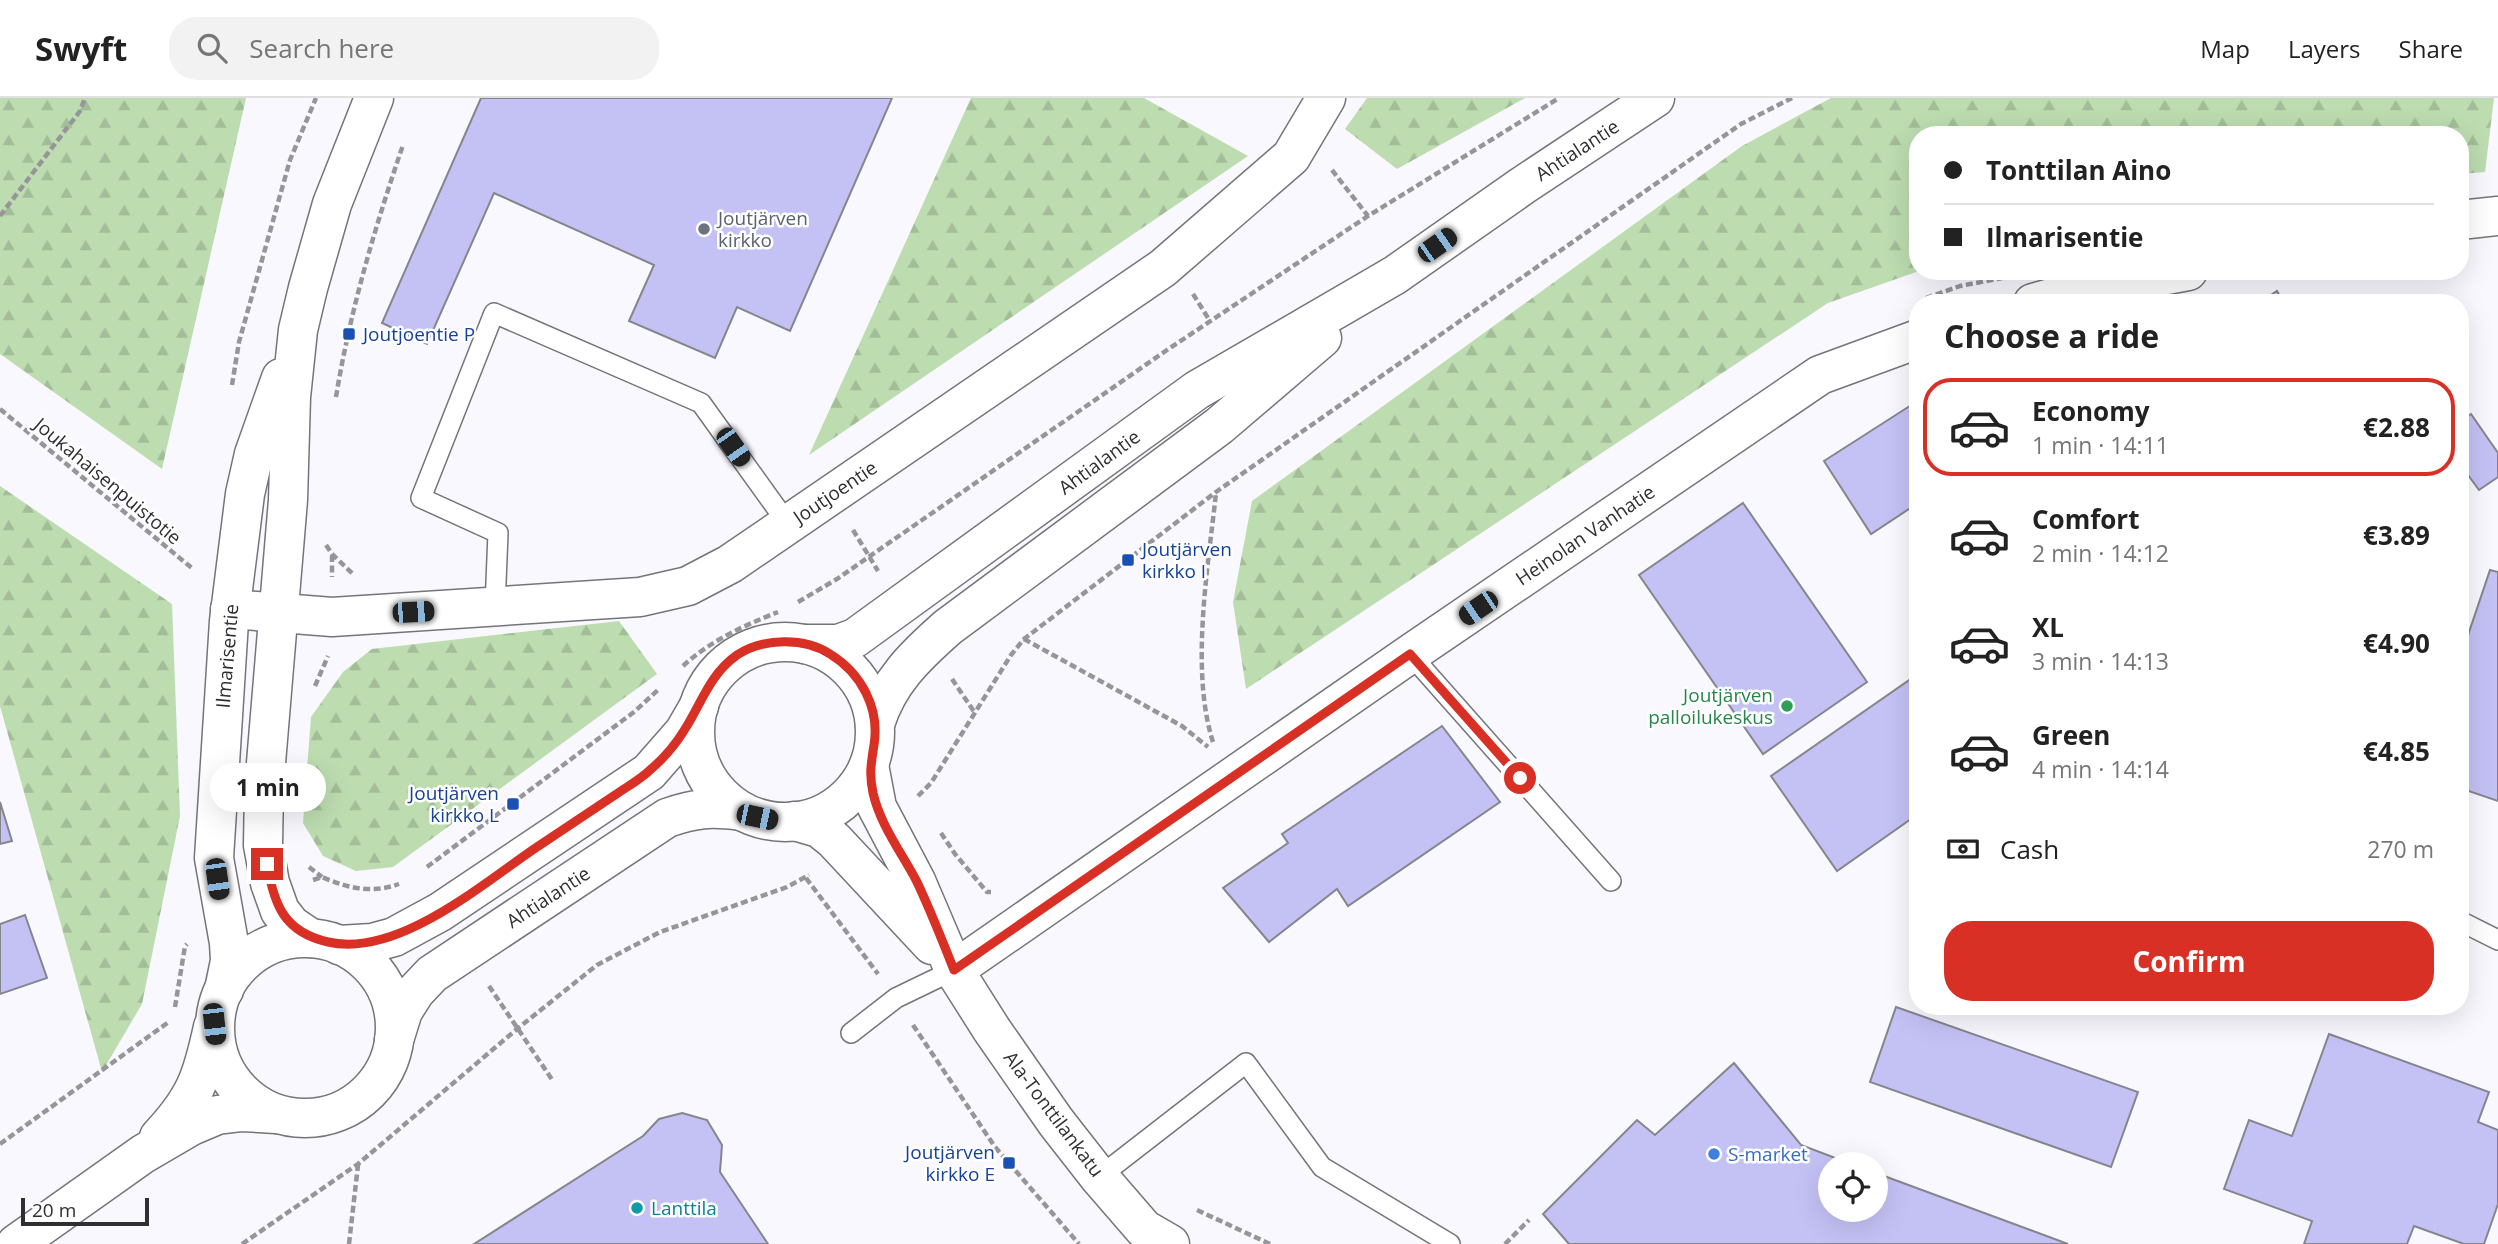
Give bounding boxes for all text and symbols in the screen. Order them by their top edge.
search box [169,17,659,80]
text: Swyft [35,26,127,71]
icon: search [193,29,231,67]
text: Search here [249,30,394,66]
text: Map [2200,32,2250,65]
text: Layers [2288,32,2361,65]
text: Share [2399,32,2463,65]
street label: Ahtialantie [1530,113,1624,187]
text: Tonttilan Aino [1986,152,2171,188]
place label: Joutjärven kirkko [716,205,808,253]
text: Ilmarisentie [1986,219,2143,255]
marker: Joutjärven kirkko [696,221,712,237]
car [1414,224,1461,266]
text: Choose a ride [1944,314,2159,357]
place label: Joutjoentie P [361,321,475,347]
marker: Joutjoentie P [341,326,357,342]
text: Economy [2032,393,2150,429]
icon: car [1948,396,2011,459]
text: €2.88 [2363,409,2430,445]
street label: Joukahaisenpuistotie [27,410,187,550]
car [713,424,754,470]
street label: Ahtialantie [1053,424,1145,500]
text: 1 min · 14:11 [2032,429,2169,461]
street label: Joutjoentie [786,454,882,531]
street label: Heinolan Vanhatie [1510,479,1660,591]
text: Comfort [2032,501,2139,537]
icon: car [1948,504,2011,567]
text: €3.89 [2363,517,2430,553]
place label: Joutjärven kirkko I [1140,536,1232,584]
text: 2 min · 14:12 [2032,537,2169,569]
marker: Joutjärven kirkko I [1120,552,1136,568]
car [1455,588,1502,628]
car [392,600,435,624]
street label: Ilmarisentie [209,603,245,709]
text: XL [2032,609,2064,645]
icon: car [1948,612,2011,675]
text: €4.90 [2363,625,2430,661]
text: 3 min · 14:13 [2032,645,2169,677]
place label: Joutjärven palloilukeskus [1648,682,1773,730]
marker: Joutjärven palloilukeskus [1779,698,1795,714]
text: Green [2032,717,2110,753]
icon: car [1948,720,2011,783]
text: €4.85 [2363,733,2430,769]
text: 4 min · 14:14 [2032,753,2169,785]
callout: 1 min [209,762,325,812]
route start [1504,762,1536,794]
text: 1 min [236,771,300,803]
place label: Joutjärven kirkko L [407,780,499,828]
marker: Joutjärven kirkko L [505,796,521,812]
car [735,802,780,832]
icon: cash [1944,830,1982,868]
text: Cash [2000,831,2059,867]
text: 270 m [2367,833,2434,865]
route end [251,848,283,880]
car [204,857,231,901]
street label: Ahtialantie [501,860,595,934]
button: Confirm [1944,921,2434,1001]
car [202,1002,227,1046]
street label: Ala-Tonttilankatu [998,1046,1110,1182]
place label: Joutjärven kirkko E [903,1139,995,1187]
place label: S-market [1728,1141,1808,1167]
marker: S-market [1706,1146,1722,1162]
map controls [1818,1152,1888,1222]
button: locate [1818,1152,1888,1222]
marker: Joutjärven kirkko E [1001,1155,1017,1171]
scale bar [21,1195,149,1227]
place label: Lanttila [651,1195,717,1221]
text: 20 m [32,1197,76,1223]
marker: Lanttila [629,1200,645,1216]

